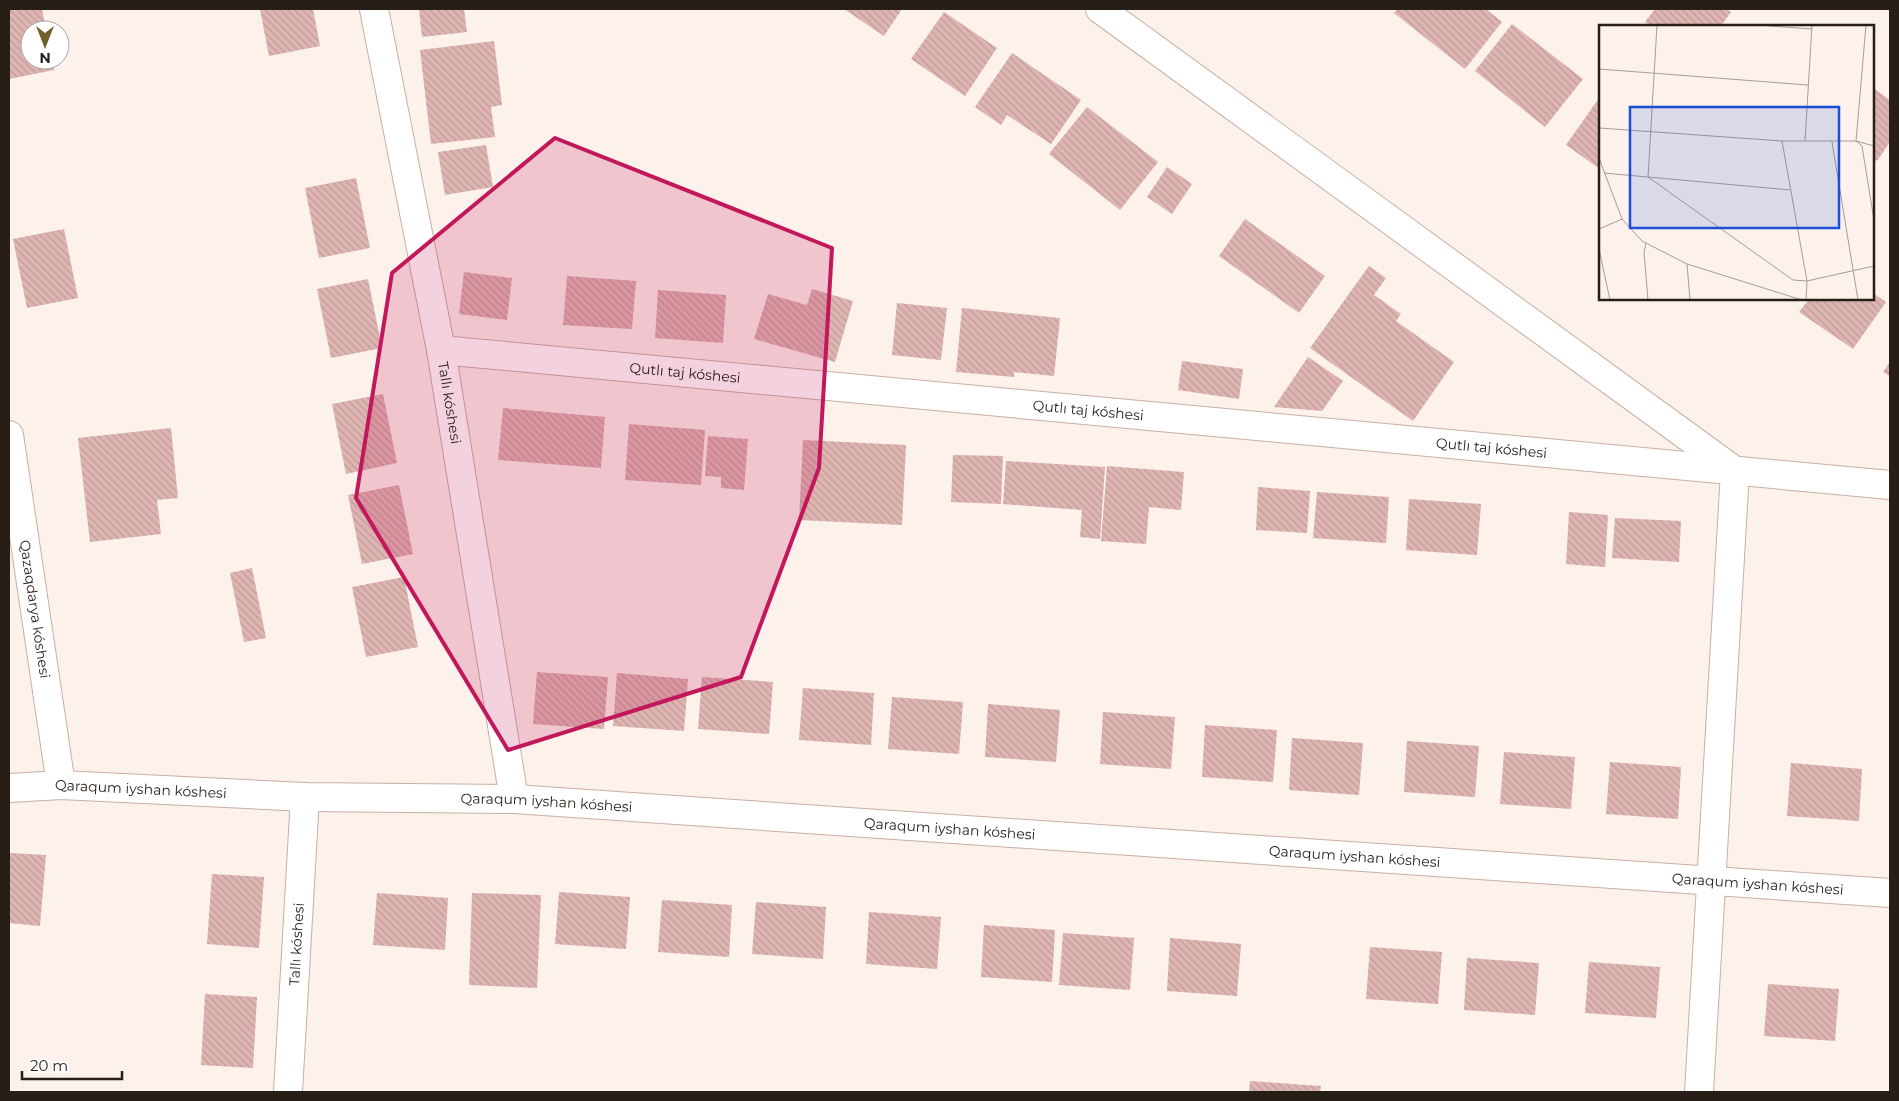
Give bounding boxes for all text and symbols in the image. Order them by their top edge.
north arrow [20,20,70,70]
inset map [1599,25,1874,300]
text: N [39,49,51,67]
street label: Qutlı taj kóshesi [629,359,741,387]
street label: Tallı kóshesi [434,360,465,445]
street label: Qutlı taj kóshesi [1032,396,1145,424]
street label: Qutlı taj kóshesi [1435,434,1548,462]
street label: Qazaqdarya kóshesi [16,539,54,680]
street label: Qaraqum iyshan kóshesi [54,776,227,802]
street label: Qaraqum iyshan kóshesi [461,789,633,816]
street label: Qaraqum iyshan kóshesi [863,814,1036,844]
street label: Qaraqum iyshan kóshesi [1268,842,1441,871]
street label: Qaraqum iyshan kóshesi [1671,869,1844,899]
street label: Tallı kóshesi [285,902,308,986]
scale bar [22,1048,122,1080]
text: 20 m [30,1056,68,1075]

